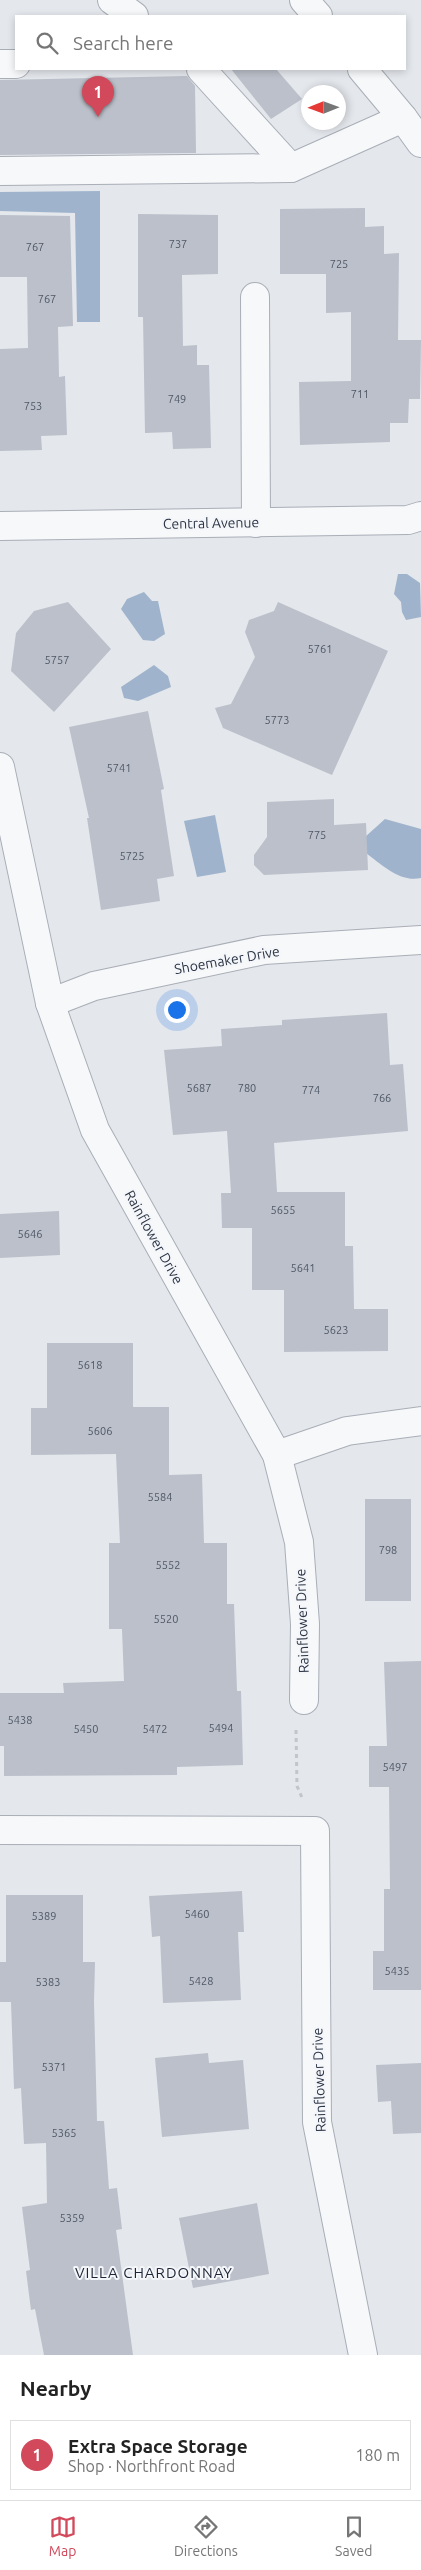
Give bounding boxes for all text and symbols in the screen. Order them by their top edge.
search box [15,15,406,70]
icon: search [33,29,61,57]
text: Search here [73,32,173,54]
pin: 1 [82,76,114,117]
north arrow [301,85,346,130]
house number: 737 [169,238,187,250]
house number: 767 [26,241,44,253]
house number: 725 [330,258,348,270]
house number: 767 [38,293,56,305]
house number: 711 [351,388,369,400]
house number: 749 [168,393,186,405]
house number: 753 [24,400,42,412]
street label: Central Avenue [163,514,259,532]
house number: 5761 [308,643,332,655]
house number: 5757 [45,654,69,666]
house number: 5773 [265,714,289,726]
house number: 5741 [107,762,131,774]
house number: 775 [308,829,326,841]
house number: 5725 [120,850,144,862]
street label: Shoemaker Drive [173,943,281,977]
your location [164,997,190,1023]
house number: 5687 [187,1082,211,1094]
house number: 780 [238,1082,256,1094]
house number: 774 [302,1084,320,1096]
house number: 766 [373,1092,391,1104]
street label: Rainflower Drive [122,1187,186,1287]
house number: 5655 [271,1204,295,1216]
house number: 5646 [18,1228,42,1240]
house number: 5641 [291,1262,315,1274]
house number: 5623 [324,1324,348,1336]
house number: 5618 [78,1359,102,1371]
house number: 5606 [88,1425,112,1437]
house number: 5584 [148,1491,172,1503]
house number: 798 [379,1544,397,1556]
house number: 5552 [156,1559,180,1571]
street label: Rainflower Drive [292,1568,312,1674]
house number: 5520 [154,1613,178,1625]
house number: 5438 [8,1714,32,1726]
house number: 5494 [209,1722,233,1734]
house number: 5450 [74,1723,98,1735]
house number: 5472 [143,1723,167,1735]
house number: 5497 [383,1761,407,1773]
house number: 5460 [185,1908,209,1920]
house number: 5389 [32,1910,56,1922]
house number: 5435 [385,1965,409,1977]
house number: 5428 [189,1975,213,1987]
house number: 5383 [36,1976,60,1988]
street label: Rainflower Drive [309,2027,329,2133]
house number: 5371 [42,2061,66,2073]
house number: 5365 [52,2127,76,2139]
house number: 5359 [60,2212,84,2224]
district label: VILLA CHARDONNAY [75,2264,233,2281]
text: Nearby [20,2376,91,2400]
text: Extra Space Storage [68,2435,248,2457]
text: 1 [32,2446,42,2464]
text: 180 m [355,2446,400,2464]
text: Shop · Northfront Road [68,2457,235,2475]
tab: Map [49,2513,77,2559]
tab: Directions [174,2513,238,2559]
tab: Saved [335,2513,372,2559]

